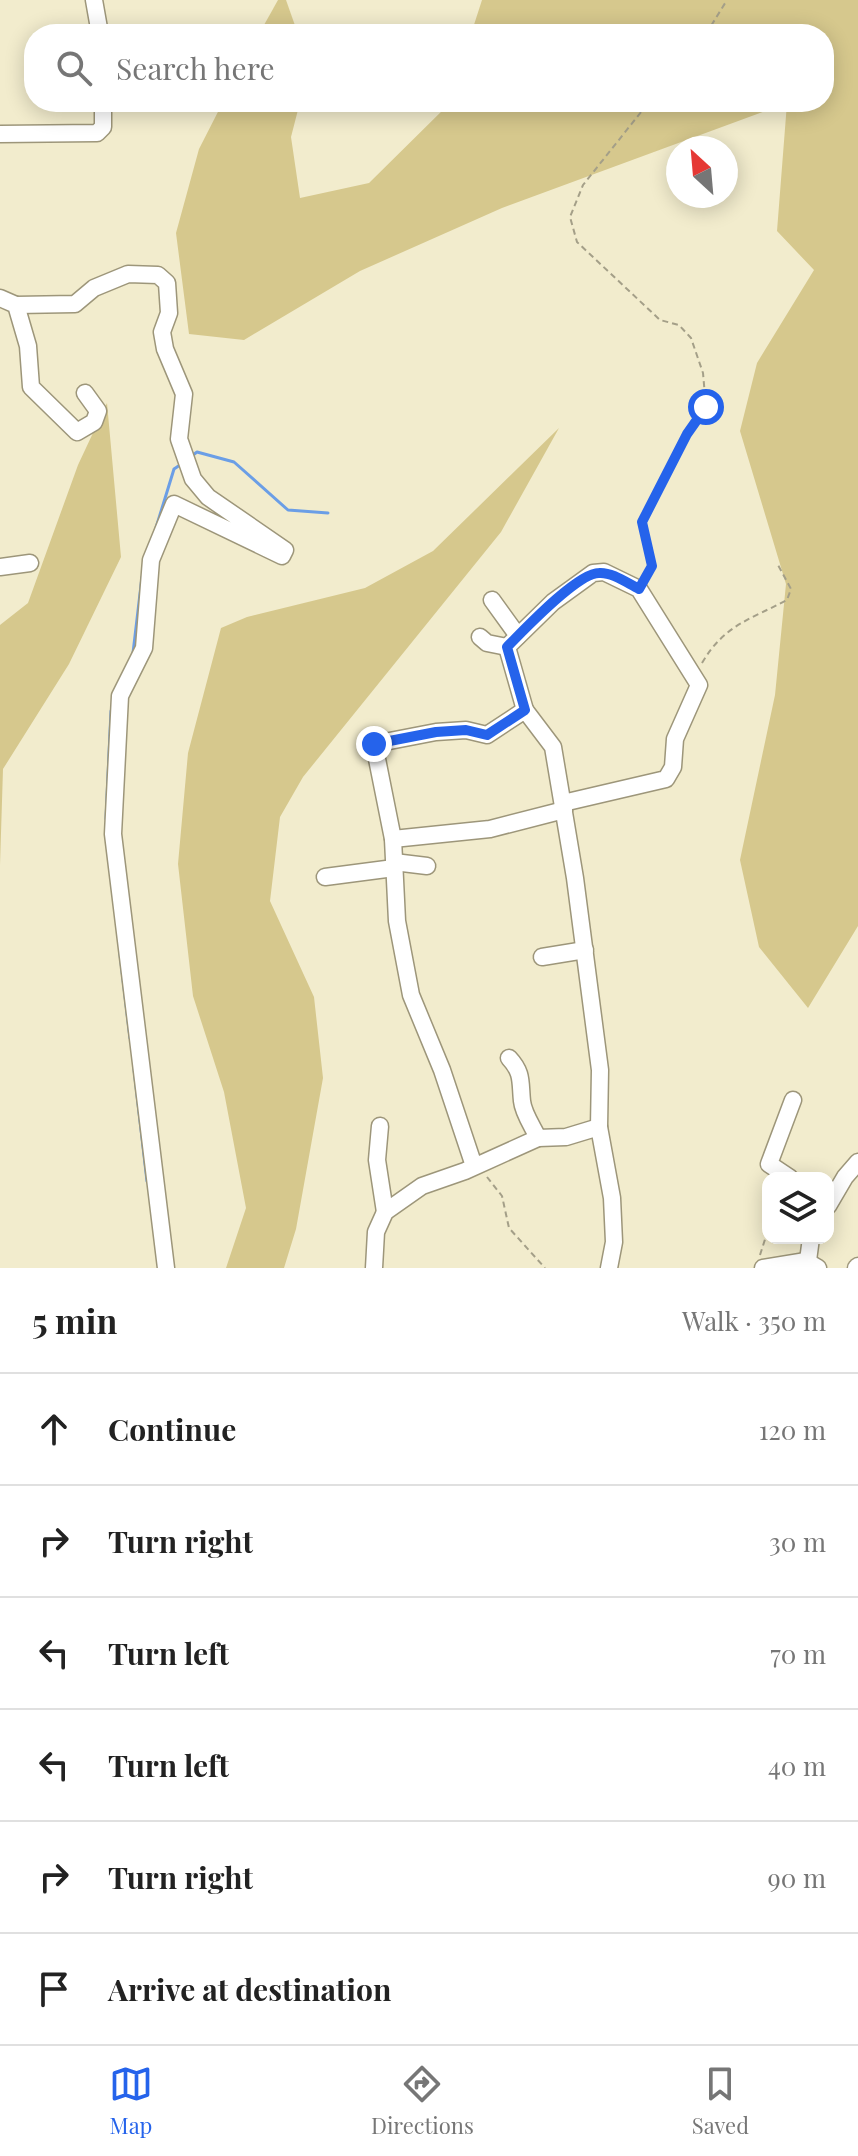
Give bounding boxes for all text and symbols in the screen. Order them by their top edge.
search box [24,24,834,112]
icon: search [52,46,96,90]
text: Search here [116,48,275,88]
north arrow [666,136,738,208]
route start [688,389,724,425]
route end [356,726,392,762]
map controls [762,1172,834,1244]
button: layers [762,1172,834,1244]
text: 5 min [32,1297,117,1343]
text: Walk · 350 m [682,1303,826,1338]
icon: ahead [32,1407,76,1451]
text: Continue [108,1409,236,1449]
text: 120 m [759,1412,826,1447]
icon: right [32,1519,76,1563]
text: Turn right [108,1521,253,1561]
text: 30 m [769,1524,826,1559]
icon: left [32,1631,76,1675]
text: Turn left [108,1633,229,1673]
text: 70 m [770,1636,826,1671]
icon: left [32,1743,76,1787]
text: Turn left [108,1745,229,1785]
text: 40 m [768,1748,826,1783]
icon: right [32,1855,76,1899]
text: Turn right [108,1857,253,1897]
text: 90 m [768,1860,826,1895]
icon: arrive [32,1967,76,2011]
text: Arrive at destination [108,1969,391,2009]
tab: Map [109,2062,153,2140]
tab: Directions [371,2062,474,2140]
tab: Saved [692,2062,749,2140]

